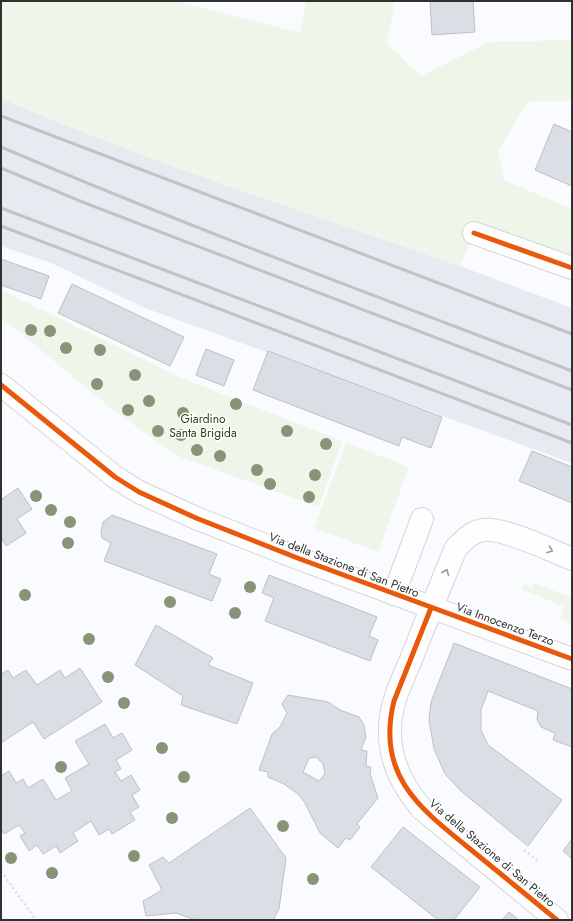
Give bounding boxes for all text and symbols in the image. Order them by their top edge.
park label: Giardino Santa Brigida [169,410,237,442]
street label: Via della Stazione di San Pietro [266,528,422,602]
one-way arrow [546,546,553,554]
one-way arrow [441,569,449,577]
street label: Via Innocenzo Terzo [453,598,557,650]
street label: Via della Stazione di San Pietro [425,795,559,912]

